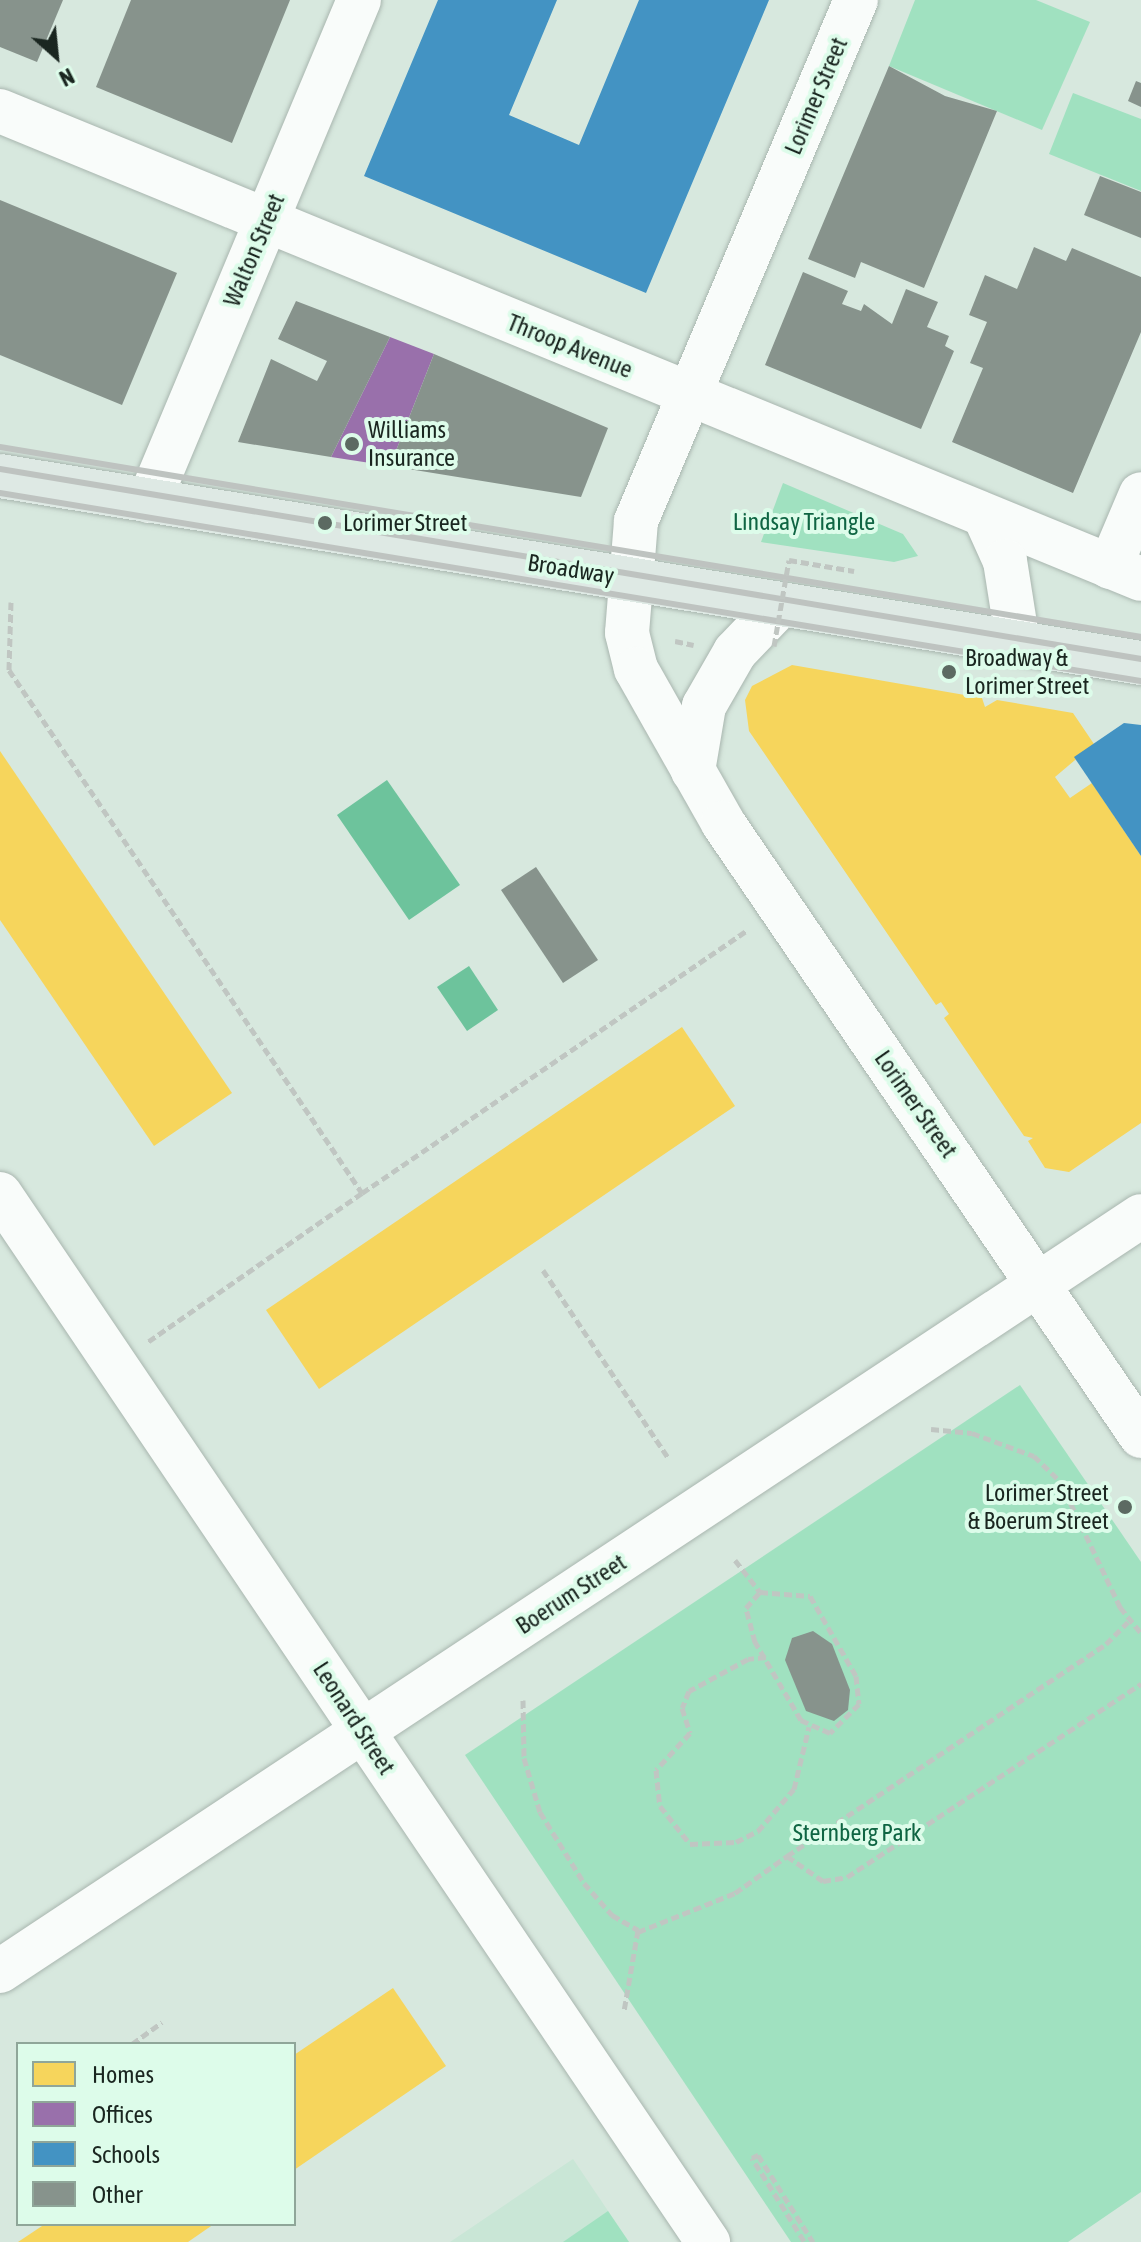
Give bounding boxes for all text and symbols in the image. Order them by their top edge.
north arrow [16,16,96,96]
street label: Lorimer Street [778,33,854,159]
text: N [55,63,79,92]
street label: Walton Street [217,189,291,311]
street label: Throop Avenue [503,308,637,384]
place label: Williams Insurance [368,416,455,472]
marker: Williams Insurance [343,435,361,453]
park label: Lindsay Triangle [733,508,875,536]
place label: Lorimer Street [343,509,467,537]
marker: Lorimer Street [314,512,336,534]
street label: Broadway [526,548,616,590]
place label: Broadway & Lorimer Street [965,644,1089,700]
marker: Broadway & Lorimer Street [940,663,958,681]
street label: Lorimer Street [869,1045,963,1163]
place label: Lorimer Street & Boerum Street [968,1479,1109,1535]
marker: Lorimer Street & Boerum Street [1116,1498,1134,1516]
street label: Boerum Street [511,1548,631,1640]
street label: Leonard Street [307,1656,401,1780]
park label: Sternberg Park [793,1819,921,1847]
legend [16,2042,296,2226]
text: Homes [92,2061,154,2088]
text: Offices [92,2101,153,2128]
text: Schools [92,2141,160,2168]
text: Other [92,2181,143,2208]

